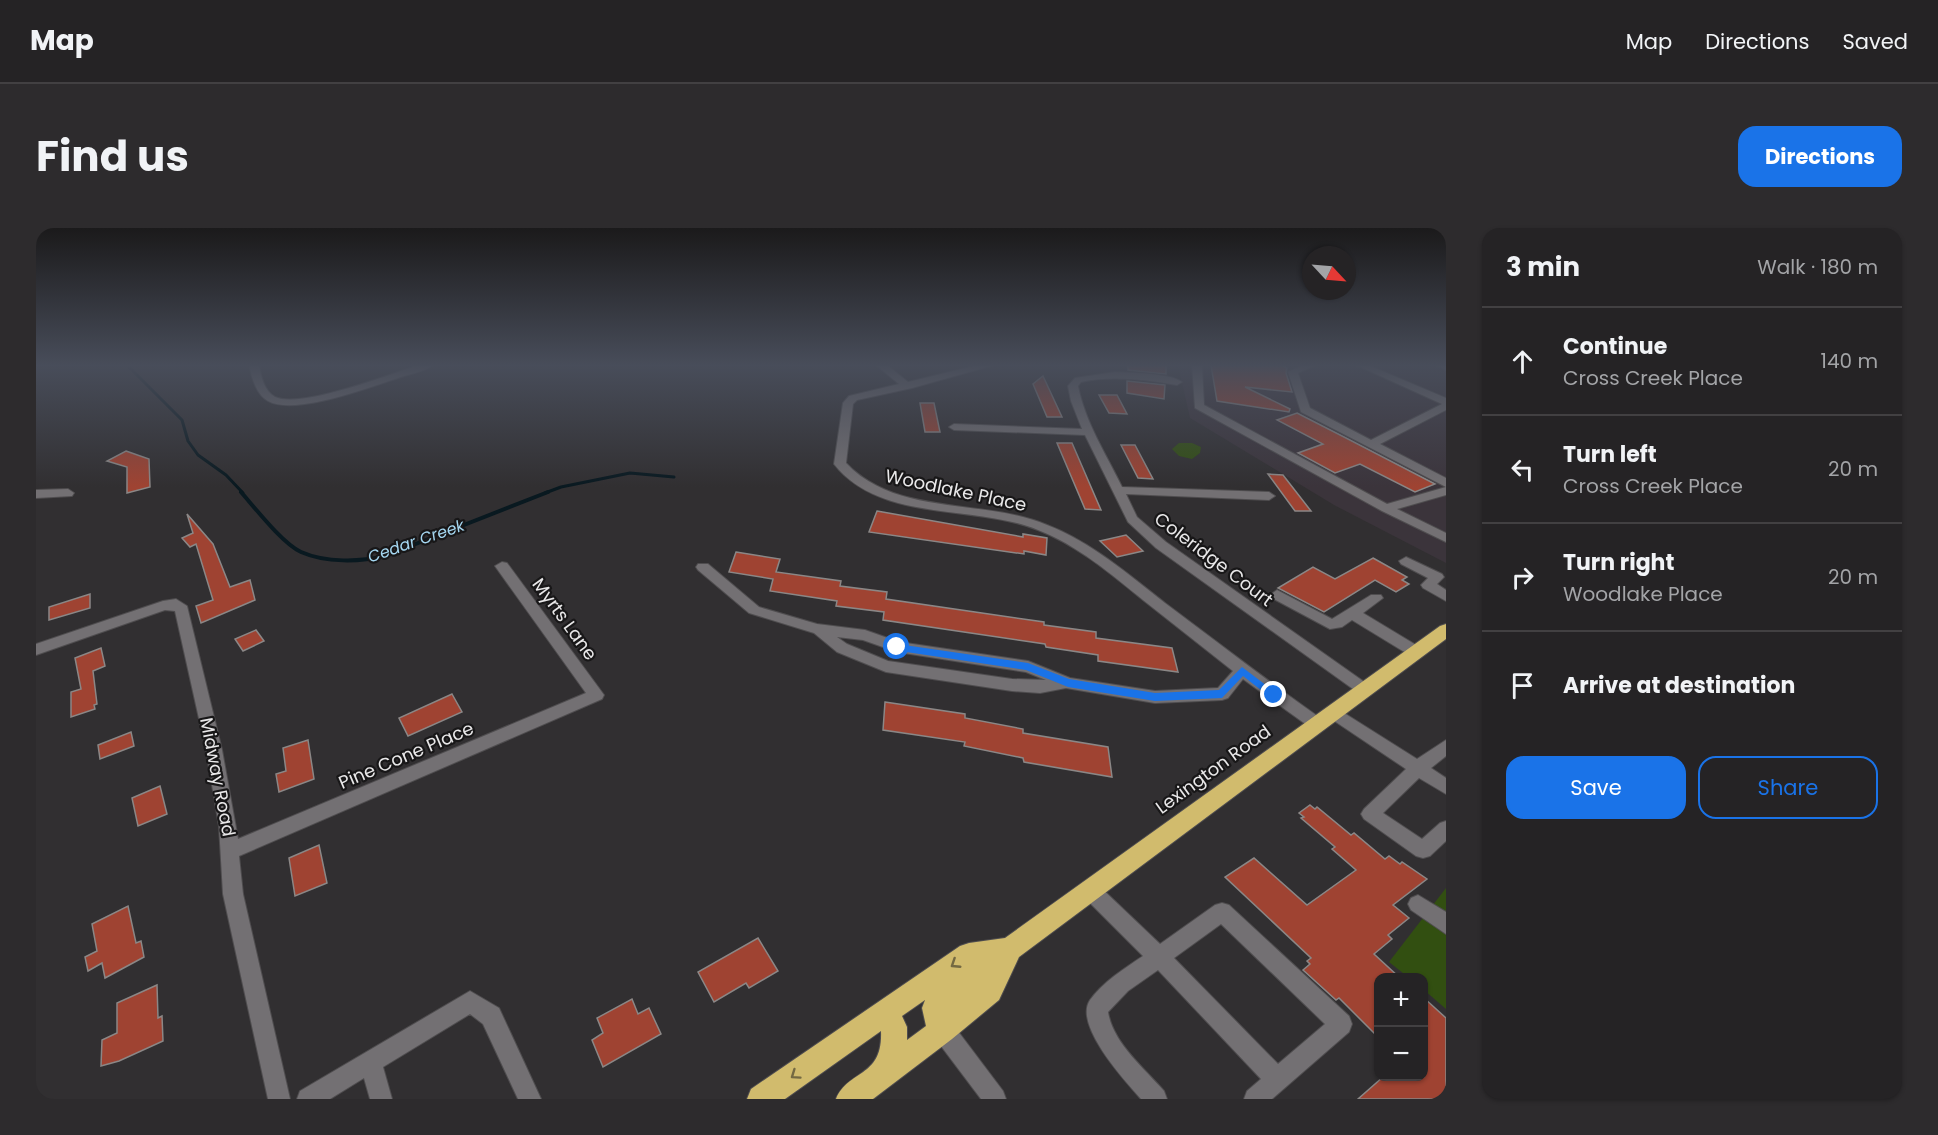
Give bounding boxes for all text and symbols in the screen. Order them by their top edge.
text: Map [30,21,94,60]
text: Map [1626,27,1672,56]
text: Directions [1705,27,1809,56]
text: Saved [1842,27,1908,56]
button: Directions [1738,126,1902,187]
text: Find us [36,127,189,186]
north arrow [1302,246,1356,300]
text: 3 min [1506,249,1580,285]
text: Walk · 180 m [1757,253,1878,281]
text: Continue [1563,331,1667,362]
icon: ahead [1506,345,1539,378]
text: 140 m [1821,347,1878,375]
text: Cross Creek Place [1563,364,1743,392]
text: Turn left [1563,439,1657,470]
icon: left [1506,453,1539,486]
text: 20 m [1828,455,1878,483]
street label: Woodlake Place [883,463,1029,517]
text: Cross Creek Place [1563,472,1743,500]
street label: Coleridge Court [1150,506,1278,612]
water label: Cedar Creek [364,513,468,568]
text: Turn right [1563,547,1674,578]
icon: right [1506,561,1539,594]
text: 20 m [1828,563,1878,591]
street label: Myrts Lane [527,573,603,665]
text: Woodlake Place [1563,580,1723,608]
route start [883,633,909,659]
icon: arrive [1506,669,1539,702]
text: Arrive at destination [1563,670,1795,701]
route end [1260,681,1286,707]
street label: Midway Road [194,715,242,839]
street label: Pine Cone Place [335,715,477,795]
street label: Lexington Road [1150,719,1276,819]
button: Save [1506,756,1686,819]
button: Share [1698,756,1878,819]
one-way arrow [951,957,962,968]
map controls [1374,973,1428,1081]
button: + [1374,973,1428,1027]
button: − [1374,1027,1428,1081]
one-way arrow [790,1068,801,1079]

